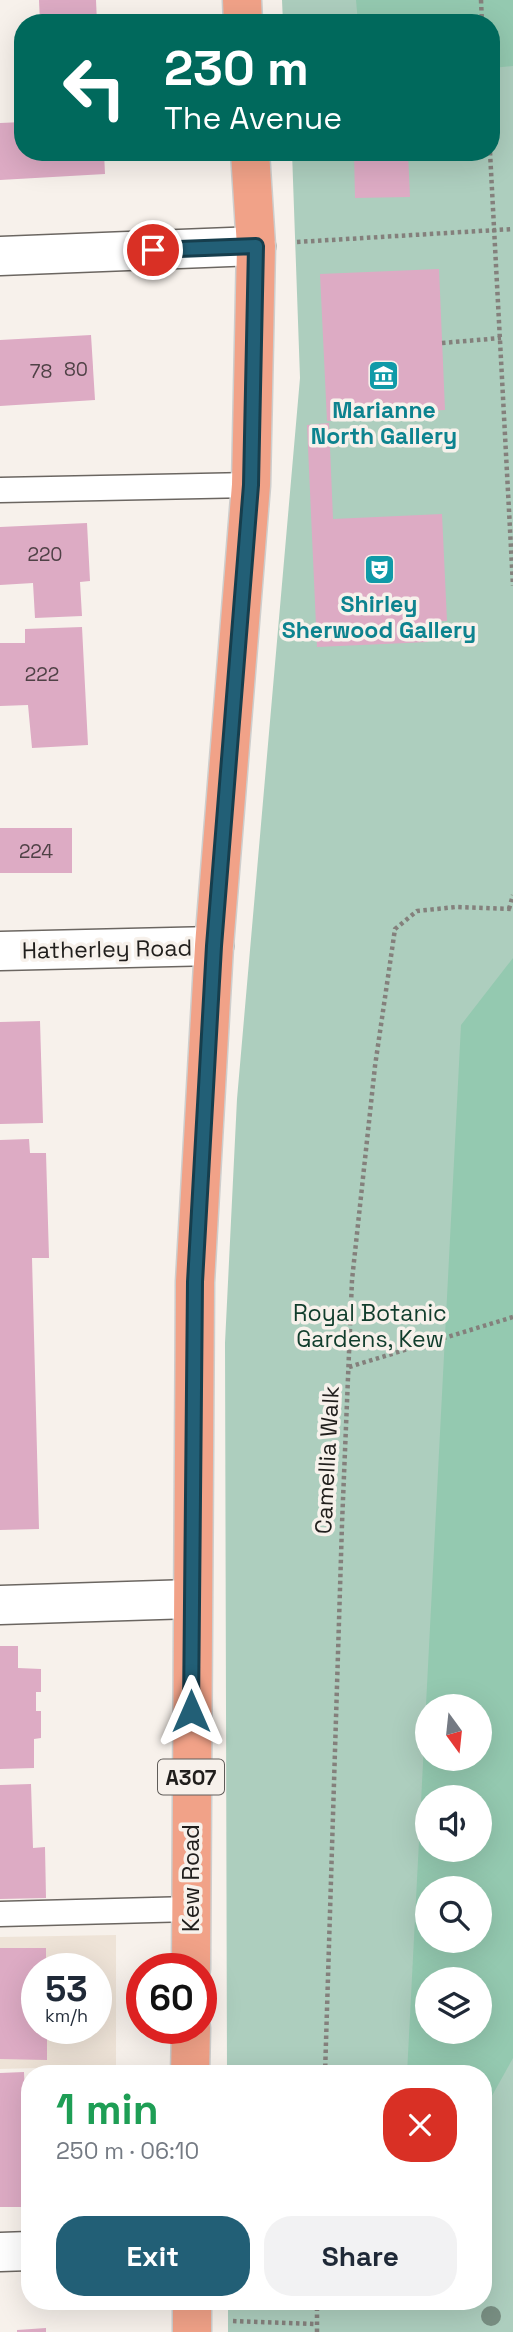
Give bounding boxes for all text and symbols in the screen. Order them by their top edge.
text: 230 m [164,37,309,99]
icon: left [49,42,140,133]
text: The Avenue [164,98,342,138]
pin [123,220,183,280]
icon: arrive [134,231,172,269]
house number: 80 [64,357,88,382]
house number: 78 [30,359,52,384]
museum icon: Marianne North Gallery [367,359,401,393]
place label: Marianne North Gallery [311,395,457,451]
house number: 220 [27,542,63,567]
theatre icon: Shirley Sherwood Gallery [362,553,396,587]
place label: Shirley Sherwood Gallery [282,589,476,645]
house number: 222 [25,662,59,687]
house number: 224 [19,839,53,864]
street label: Hatherley Road [22,933,192,965]
park label: Royal Botanic Gardens, Kew [293,1298,447,1354]
street label: Camellia Walk [308,1385,346,1535]
position arrow [154,1674,228,1748]
north arrow [415,1694,492,1771]
map controls [415,1694,492,2044]
road number: A307 [158,1760,224,1795]
button: sound [415,1785,492,1862]
street label: Kew Road [176,1824,206,1932]
button: search [415,1876,492,1953]
speed limit sign: 60 [126,1953,217,2044]
text: 53 [45,1967,88,2011]
button: layers [415,1967,492,2044]
text: km/h [45,2004,88,2027]
text: 1 min [56,2083,159,2136]
button: close [383,2088,457,2162]
text: 250 m · 06:10 [56,2136,199,2166]
button: Exit [56,2216,250,2296]
button: Share [264,2216,457,2296]

